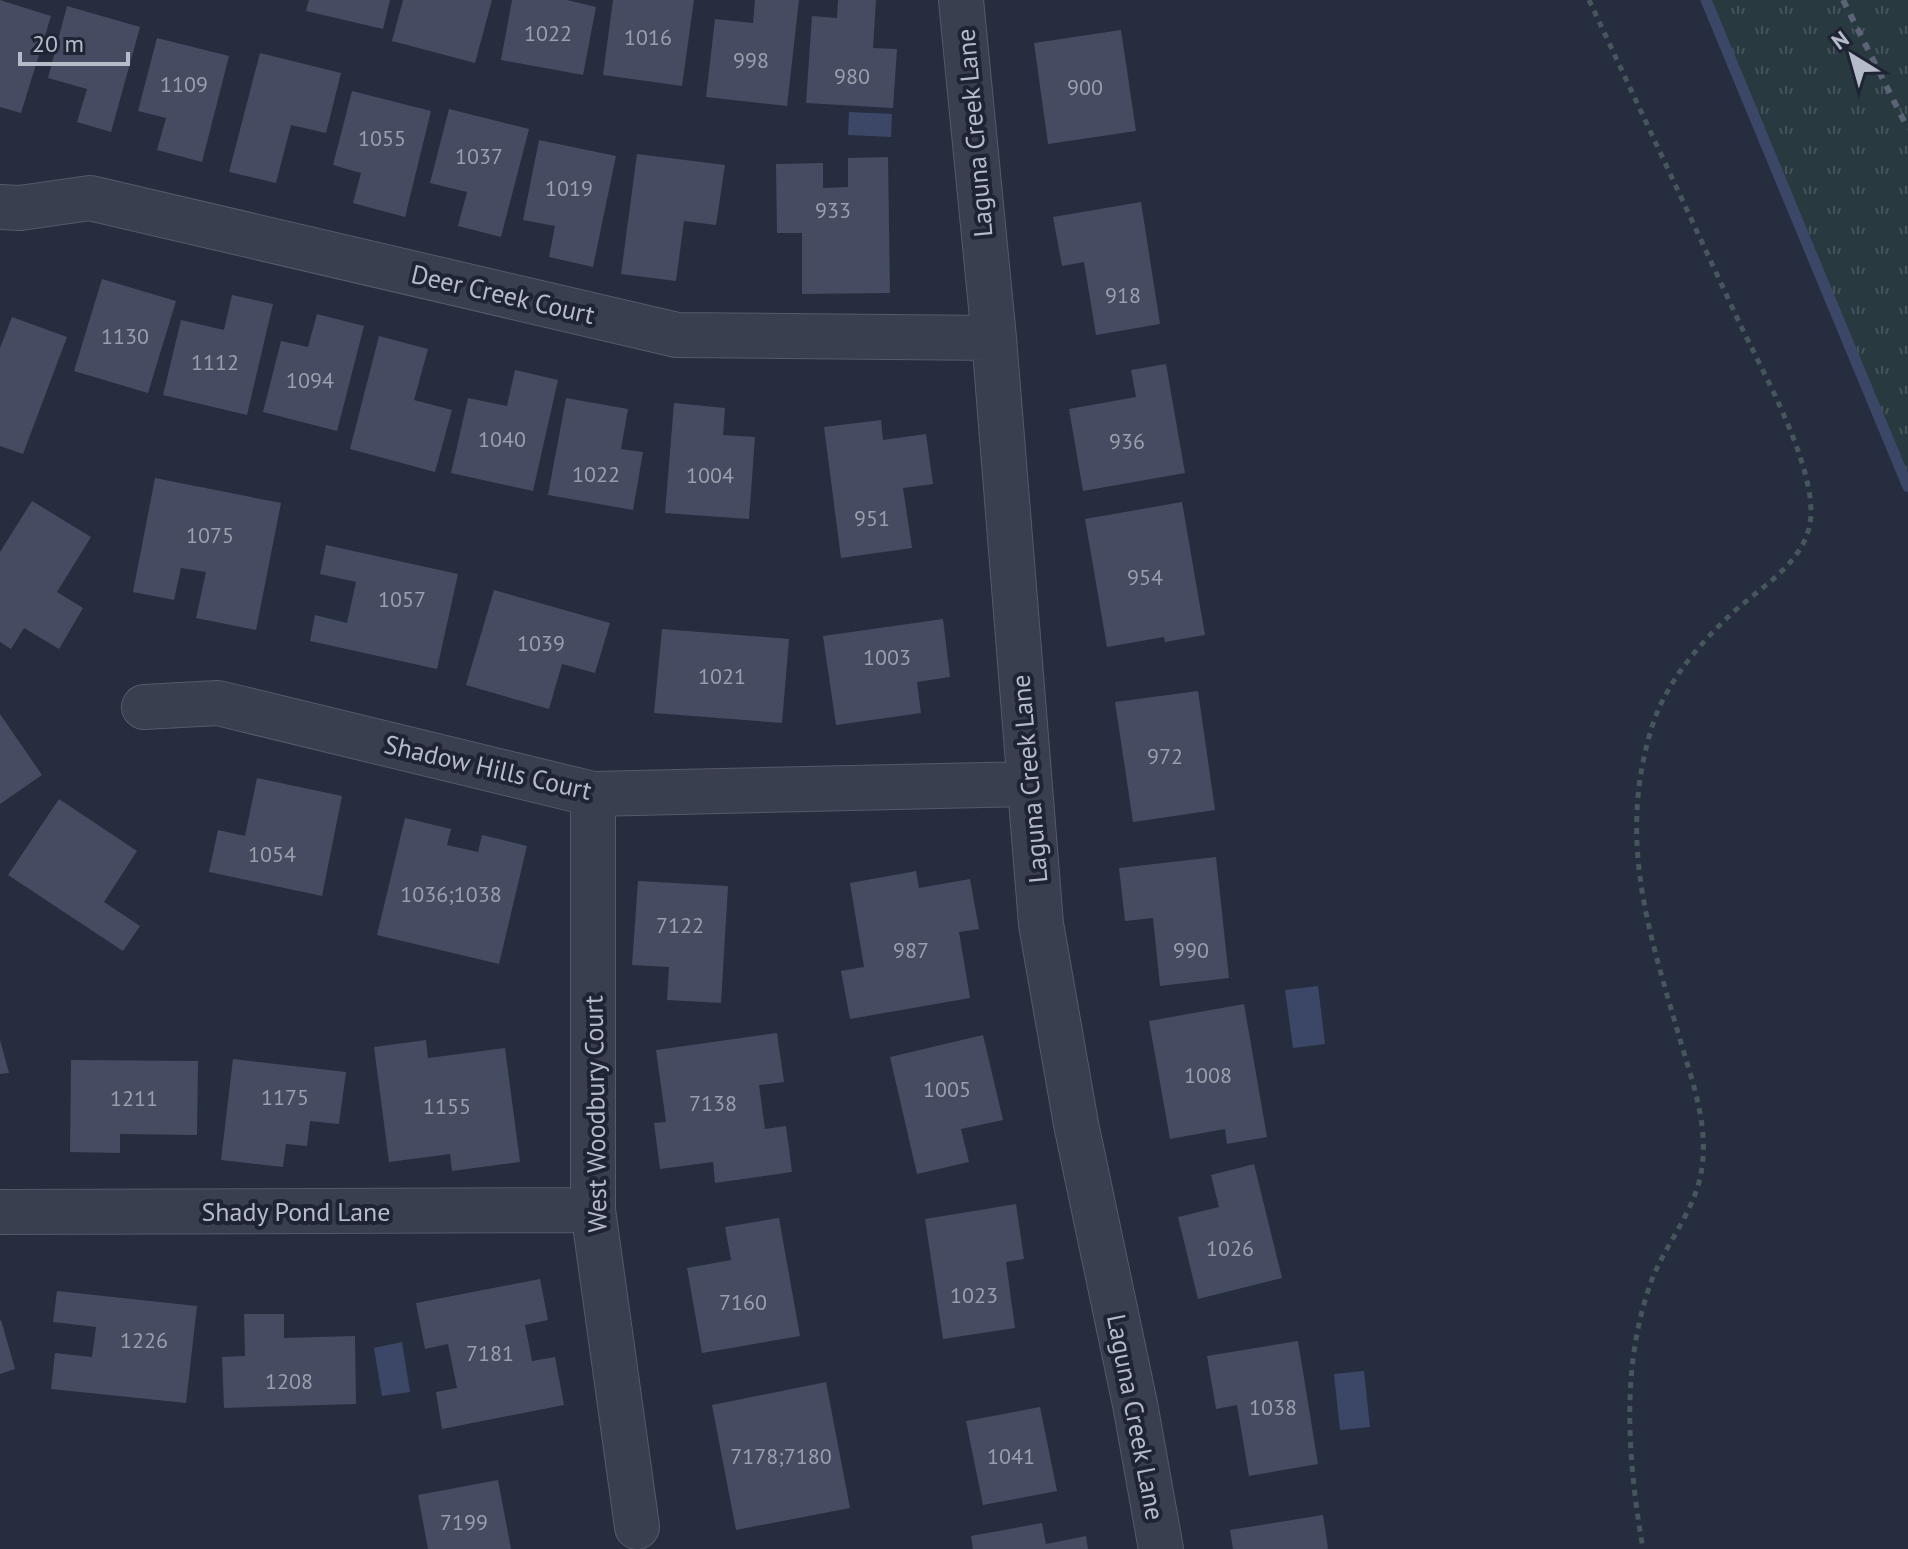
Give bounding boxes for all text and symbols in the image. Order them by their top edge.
scale bar [20,16,128,66]
north arrow [1812,16,1892,96]
house number: 1022 [524,19,572,47]
house number: 1016 [624,23,672,51]
text: N [1826,24,1854,56]
street label: Laguna Creek Lane [948,27,1000,239]
text: 20 m [32,28,84,59]
house number: 998 [733,46,769,74]
house number: 980 [834,62,870,90]
house number: 1109 [160,70,208,98]
house number: 900 [1067,73,1103,101]
house number: 1055 [358,124,406,152]
house number: 1037 [455,142,503,170]
house number: 1019 [545,174,593,202]
house number: 933 [815,196,851,224]
street label: Deer Creek Court [408,257,598,331]
house number: 918 [1105,281,1141,309]
house number: 1130 [101,322,149,350]
house number: 1112 [191,348,239,376]
house number: 1094 [286,366,334,394]
house number: 1040 [478,425,526,453]
house number: 936 [1109,427,1145,455]
house number: 1022 [572,460,620,488]
house number: 1004 [686,461,734,489]
house number: 951 [854,504,890,532]
house number: 1075 [186,521,234,549]
house number: 954 [1127,563,1163,591]
house number: 1057 [378,585,426,613]
house number: 1039 [517,629,565,657]
house number: 1003 [863,643,911,671]
house number: 1021 [698,662,746,690]
street label: Laguna Creek Lane [1003,673,1055,885]
street label: Shadow Hills Court [381,727,595,807]
house number: 972 [1147,742,1183,770]
house number: 1054 [248,840,296,868]
house number: 1036;1038 [400,880,502,908]
house number: 7122 [656,911,704,939]
house number: 987 [893,936,929,964]
house number: 990 [1173,936,1209,964]
street label: West Woodbury Court [576,995,614,1233]
house number: 1008 [1184,1061,1232,1089]
house number: 1005 [923,1075,971,1103]
house number: 1175 [261,1083,309,1111]
house number: 1211 [110,1084,158,1112]
house number: 7138 [689,1089,737,1117]
house number: 1155 [423,1092,471,1120]
street label: Shady Pond Lane [202,1195,390,1228]
house number: 1026 [1206,1234,1254,1262]
house number: 1023 [950,1281,998,1309]
house number: 7160 [719,1288,767,1316]
street label: Laguna Creek Lane [1100,1311,1172,1523]
house number: 1226 [120,1326,168,1354]
house number: 7181 [466,1339,514,1367]
house number: 1208 [265,1367,313,1395]
house number: 1038 [1249,1393,1297,1421]
house number: 7178;7180 [730,1442,832,1470]
house number: 1041 [987,1442,1035,1470]
house number: 7199 [440,1508,488,1536]

